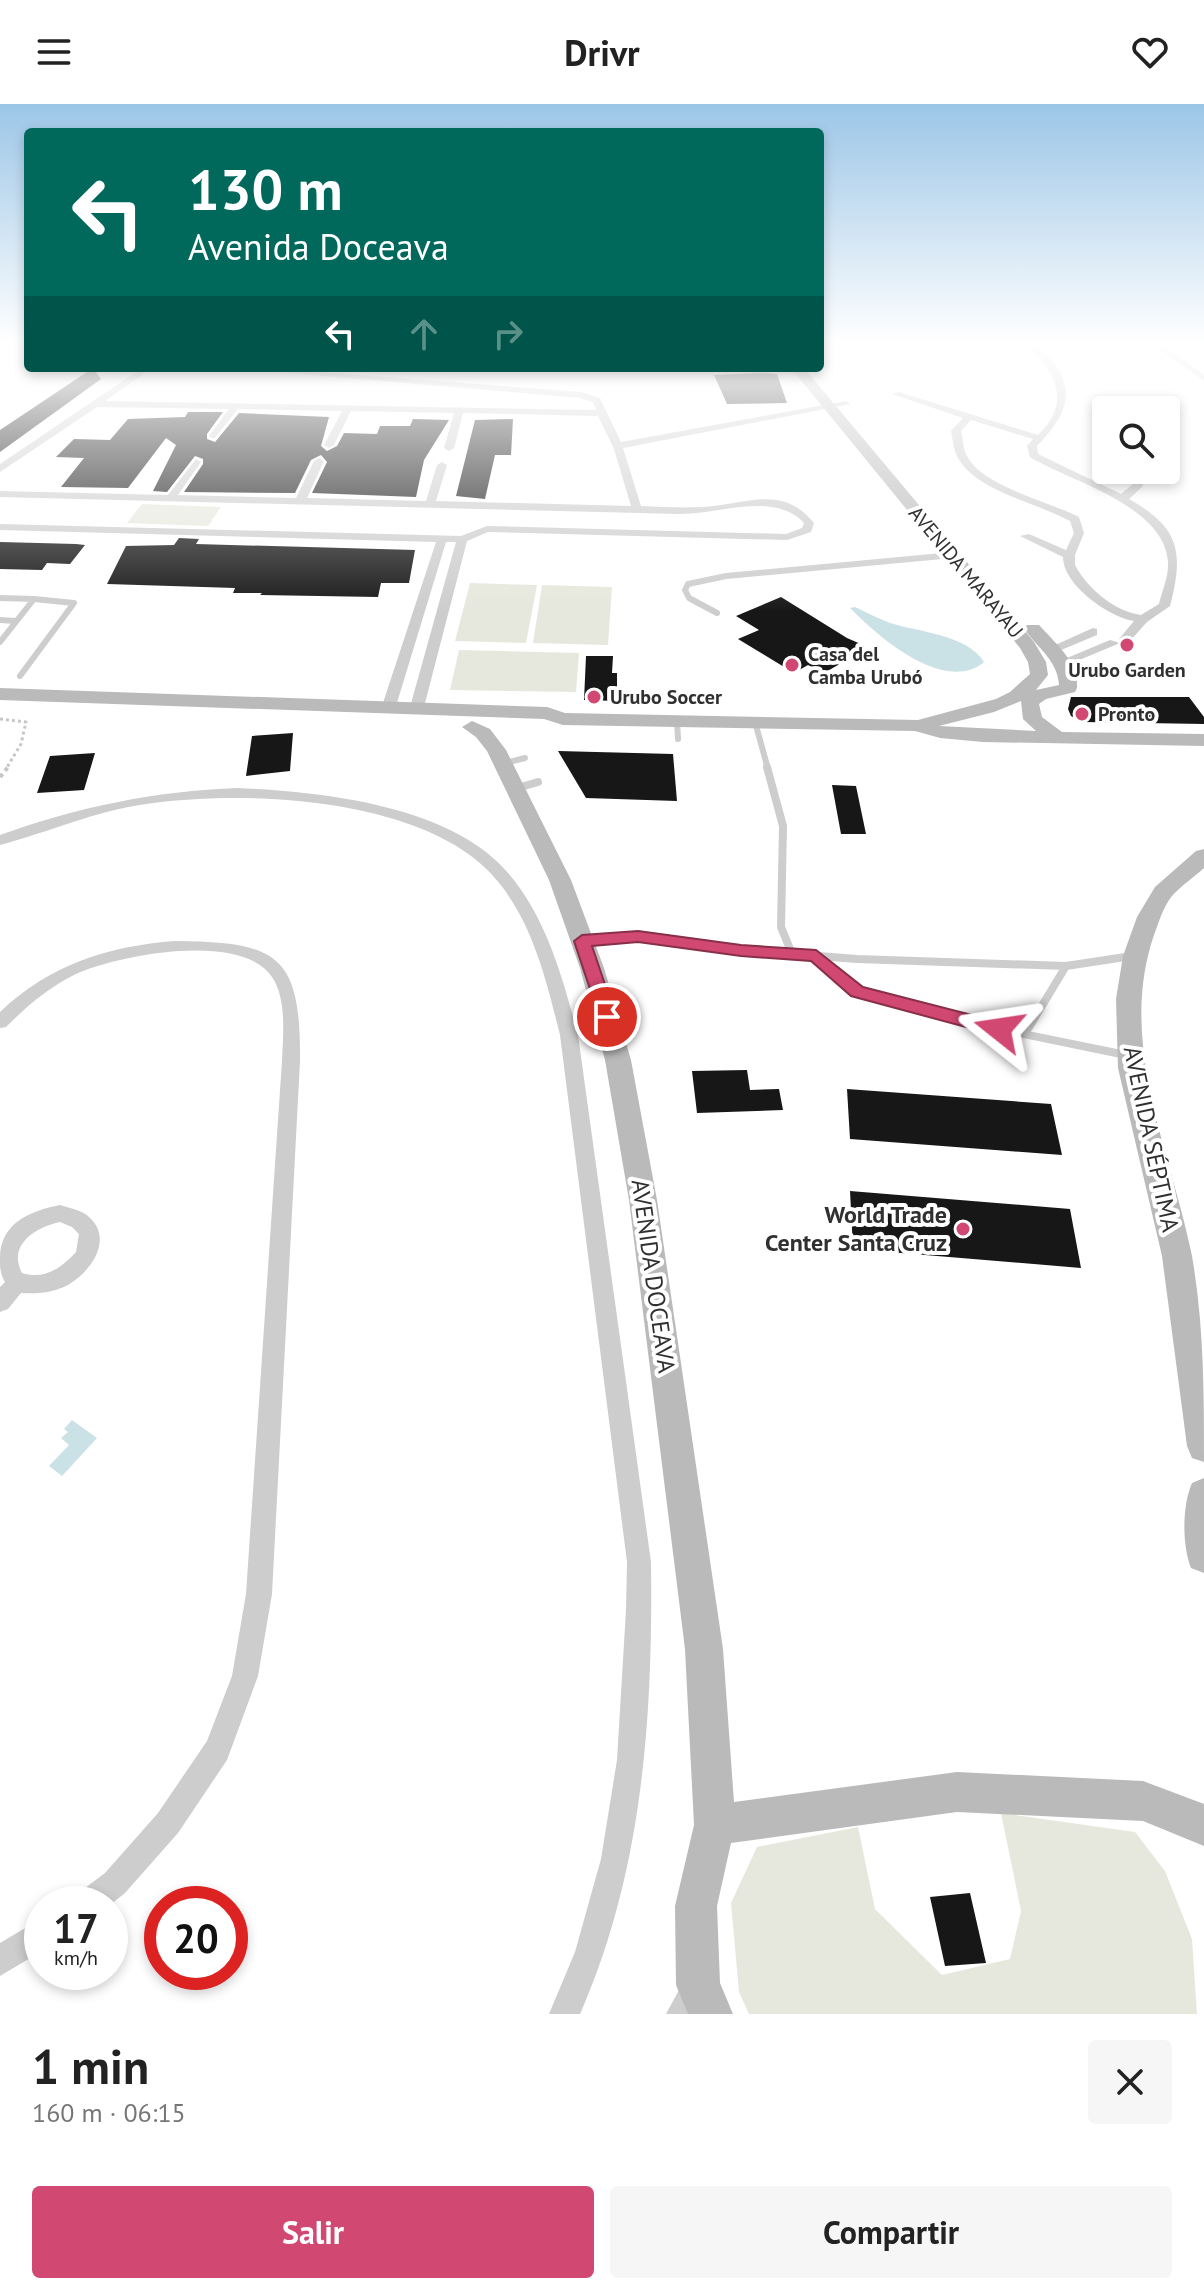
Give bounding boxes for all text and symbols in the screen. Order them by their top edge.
text: Drivr [564,29,640,76]
icon: menu [32,30,76,74]
icon: heart [1128,30,1172,74]
text: 130 m [188,153,343,225]
icon: left [56,160,160,264]
text: Avenida Doceava [188,223,449,270]
icon: left [318,312,362,356]
icon: ahead [402,312,446,356]
icon: right [486,312,530,356]
map controls [1092,396,1180,484]
button: search [1092,396,1180,484]
street label: AVENIDA MARAYAU [903,501,1029,643]
marker: Urubo Garden [1118,636,1136,654]
place label: Casa del Camba Urubó [808,641,923,690]
marker: Casa del Camba Urubó [783,656,801,674]
place label: Urubo Garden [1068,657,1186,683]
place label: Urubo Soccer [610,684,722,710]
marker: Urubo Soccer [585,688,603,706]
place label: Pronto [1098,701,1155,727]
marker: Pronto [1073,705,1091,723]
pin [573,983,641,1051]
position arrow [957,987,1041,1071]
icon: arrive [585,995,629,1039]
street label: AVENIDA SÉPTIMA [1117,1043,1186,1235]
street label: AVENIDA DOCEAVA [625,1177,682,1375]
place label: World Trade Center Santa Cruz [765,1199,947,1258]
marker: World Trade Center Santa Cruz [954,1220,972,1238]
speed limit sign: 20 [144,1886,248,1990]
text: 17 [53,1902,99,1954]
text: km/h [54,1945,98,1971]
text: 1 min [32,2035,149,2097]
button: close [1088,2040,1172,2124]
text: 160 m · 06:15 [32,2096,186,2129]
button: Salir [32,2186,594,2278]
button: Compartir [610,2186,1172,2278]

